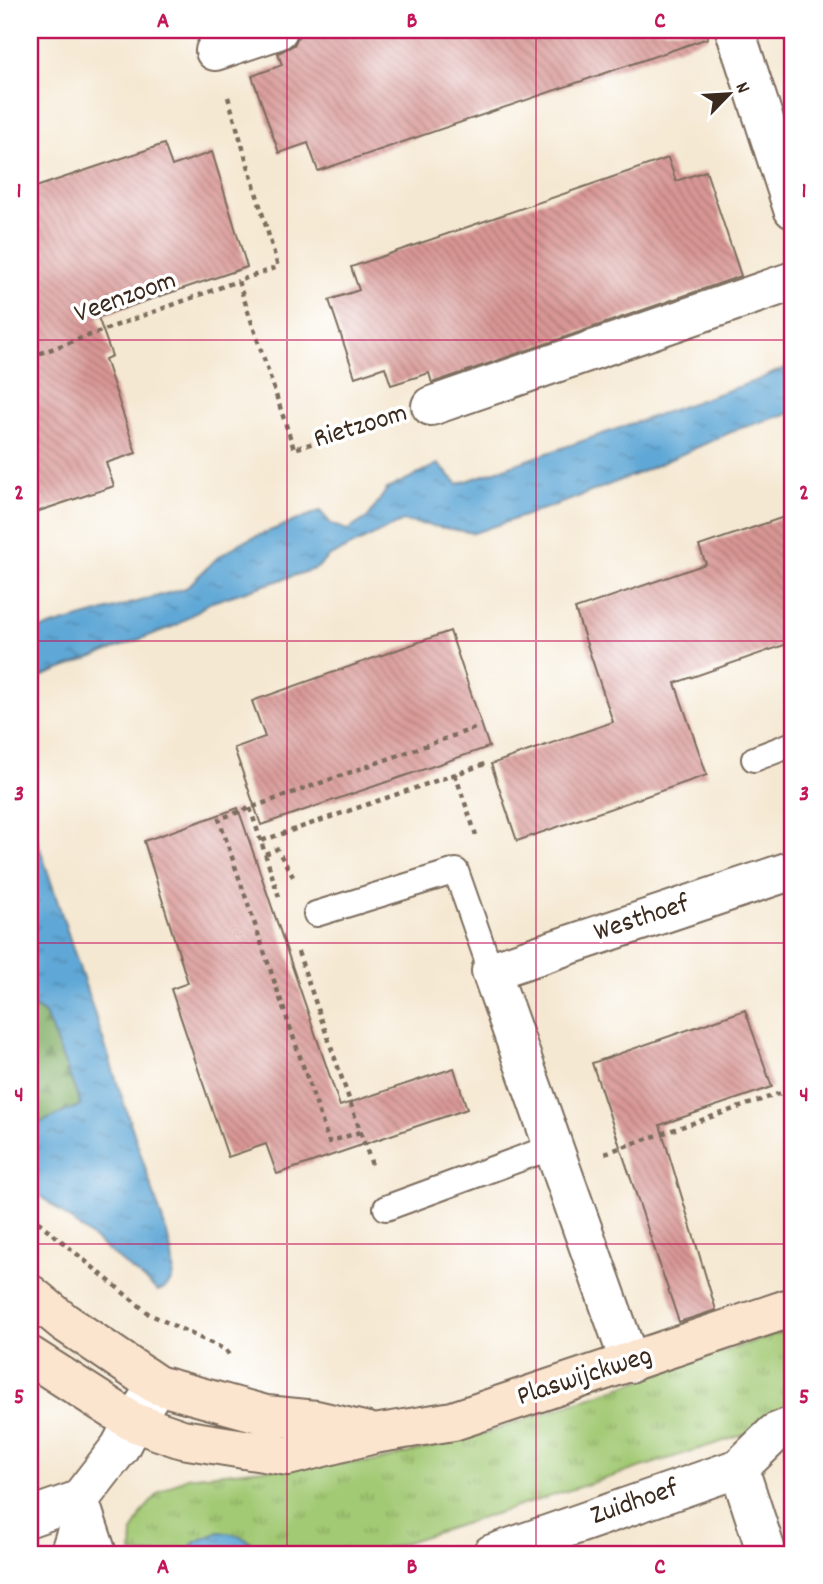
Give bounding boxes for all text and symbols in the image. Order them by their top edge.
text: A [157,6,169,39]
text: B [407,6,418,39]
text: C [654,6,666,39]
north arrow [694,60,764,130]
text: N [727,78,755,98]
text: 1 [16,176,22,209]
text: 1 [801,176,807,209]
street label: Veenzoom [69,262,183,336]
street label: Rietzoom [309,395,413,461]
text: 2 [14,478,24,511]
text: 2 [799,478,809,511]
text: 3 [14,779,24,812]
text: 3 [799,779,809,812]
street label: Westhoef [589,885,696,954]
text: 4 [14,1080,24,1113]
text: 4 [799,1080,809,1113]
street label: Plaswijckweg [512,1337,658,1419]
text: 5 [14,1382,24,1415]
text: 5 [799,1382,809,1415]
street label: Zuidhoef [586,1470,685,1538]
text: A [157,1552,169,1584]
text: B [407,1552,418,1584]
text: C [654,1552,666,1584]

